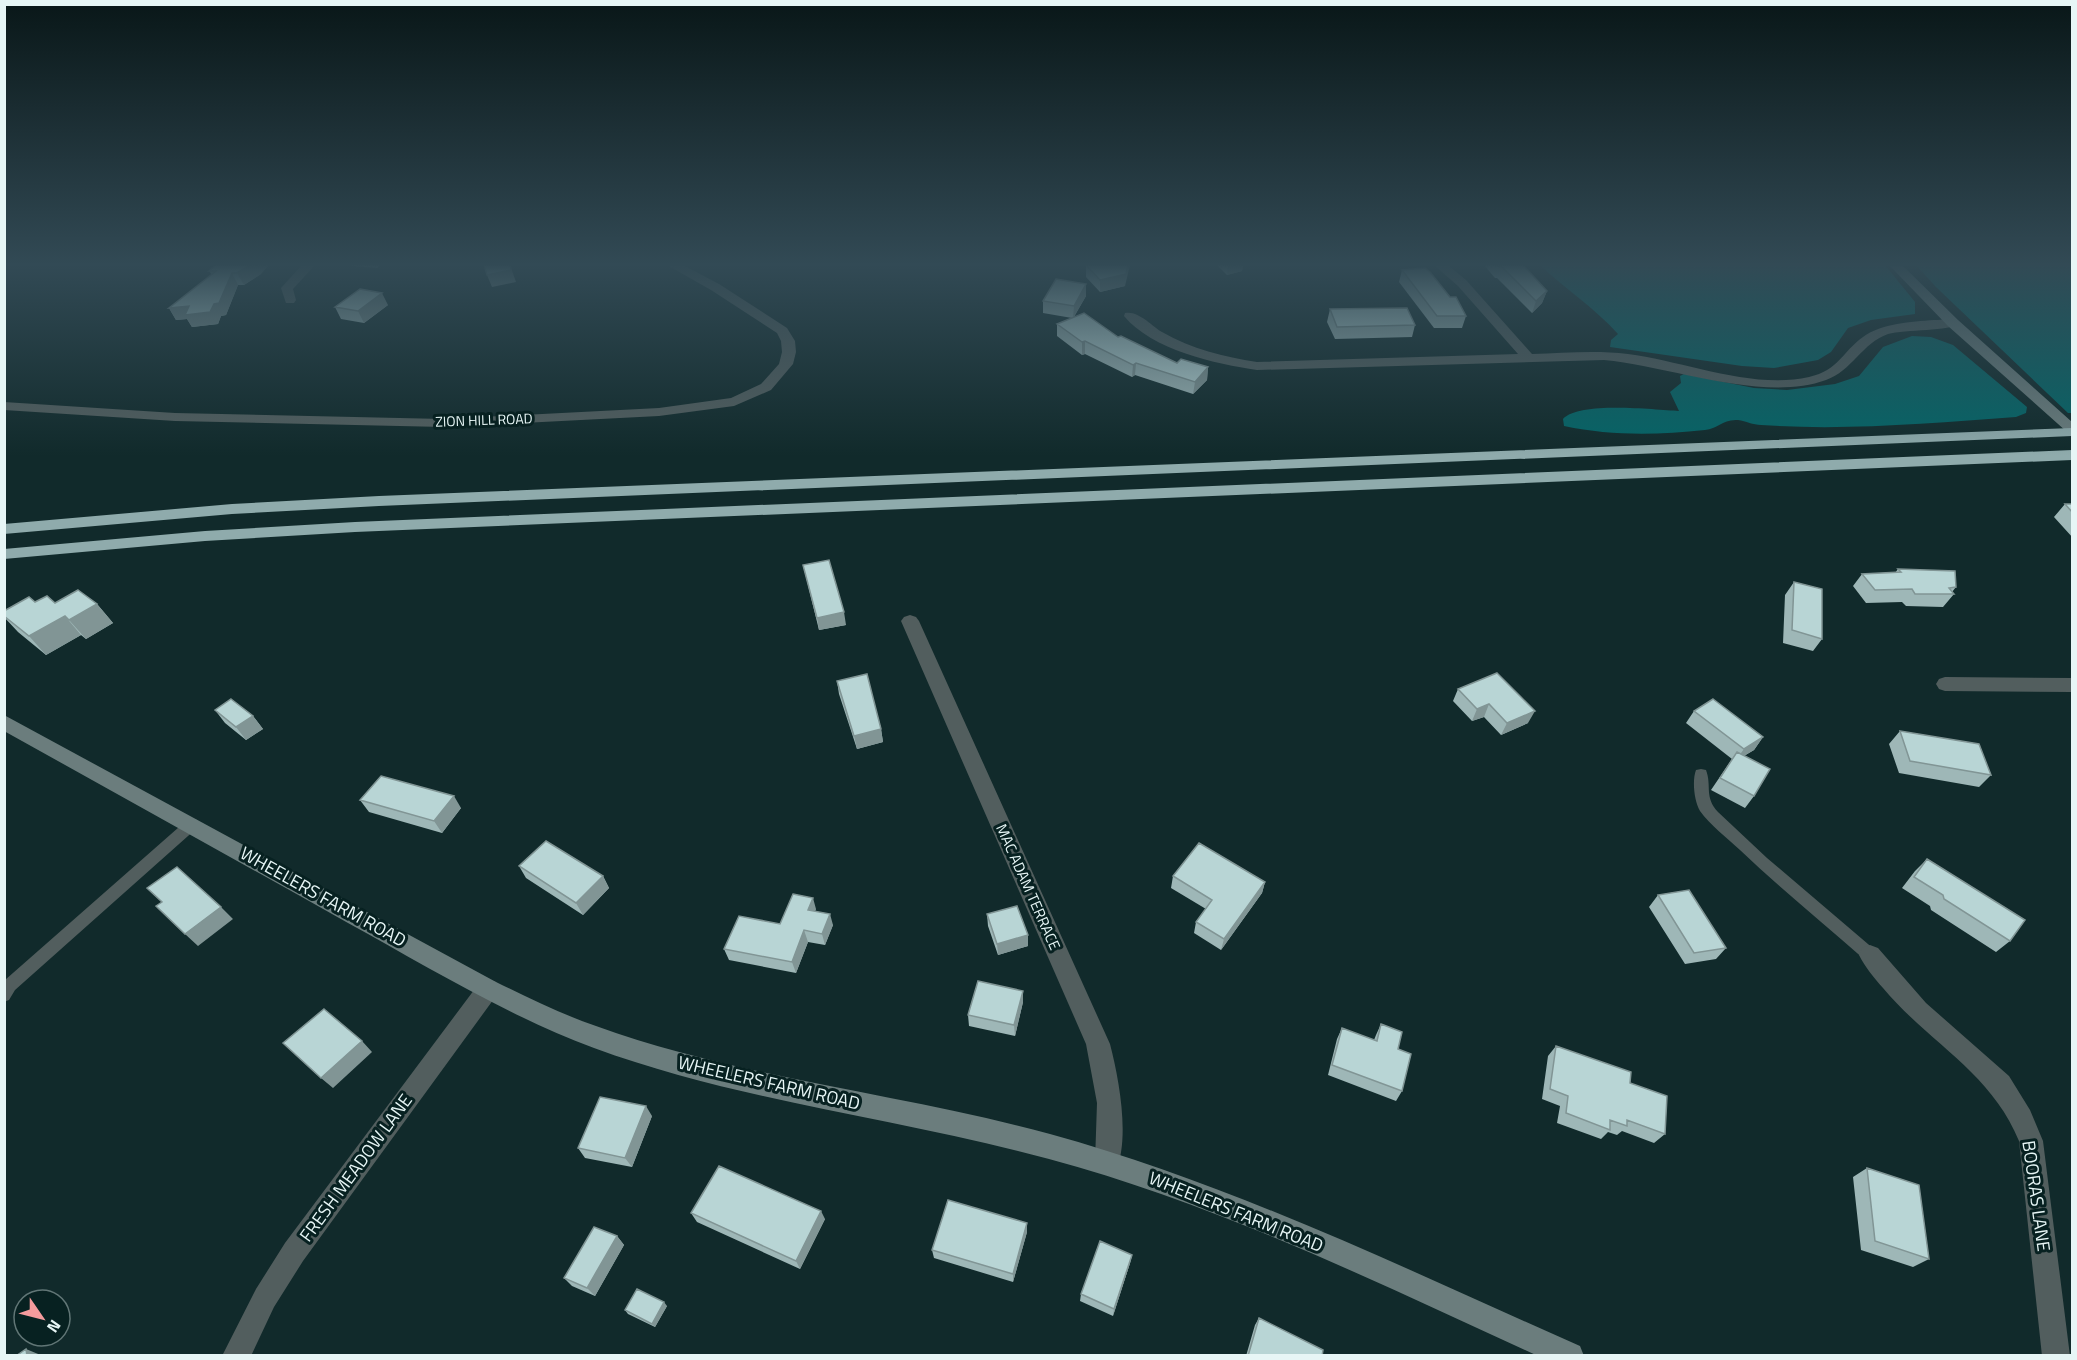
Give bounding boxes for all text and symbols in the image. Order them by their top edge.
street label: ZION HILL ROAD [435,407,533,432]
street label: MAC ADAM TERRACE [990,820,1067,954]
street label: WHEELERS FARM ROAD [235,840,411,954]
street label: WHEELERS FARM ROAD [675,1048,863,1117]
street label: FRESH MEADOW LANE [293,1088,419,1247]
street label: BOORAS LANE [2015,1139,2058,1253]
street label: WHEELERS FARM ROAD [1145,1164,1328,1259]
north arrow [12,1288,72,1348]
text: N [41,1315,67,1338]

